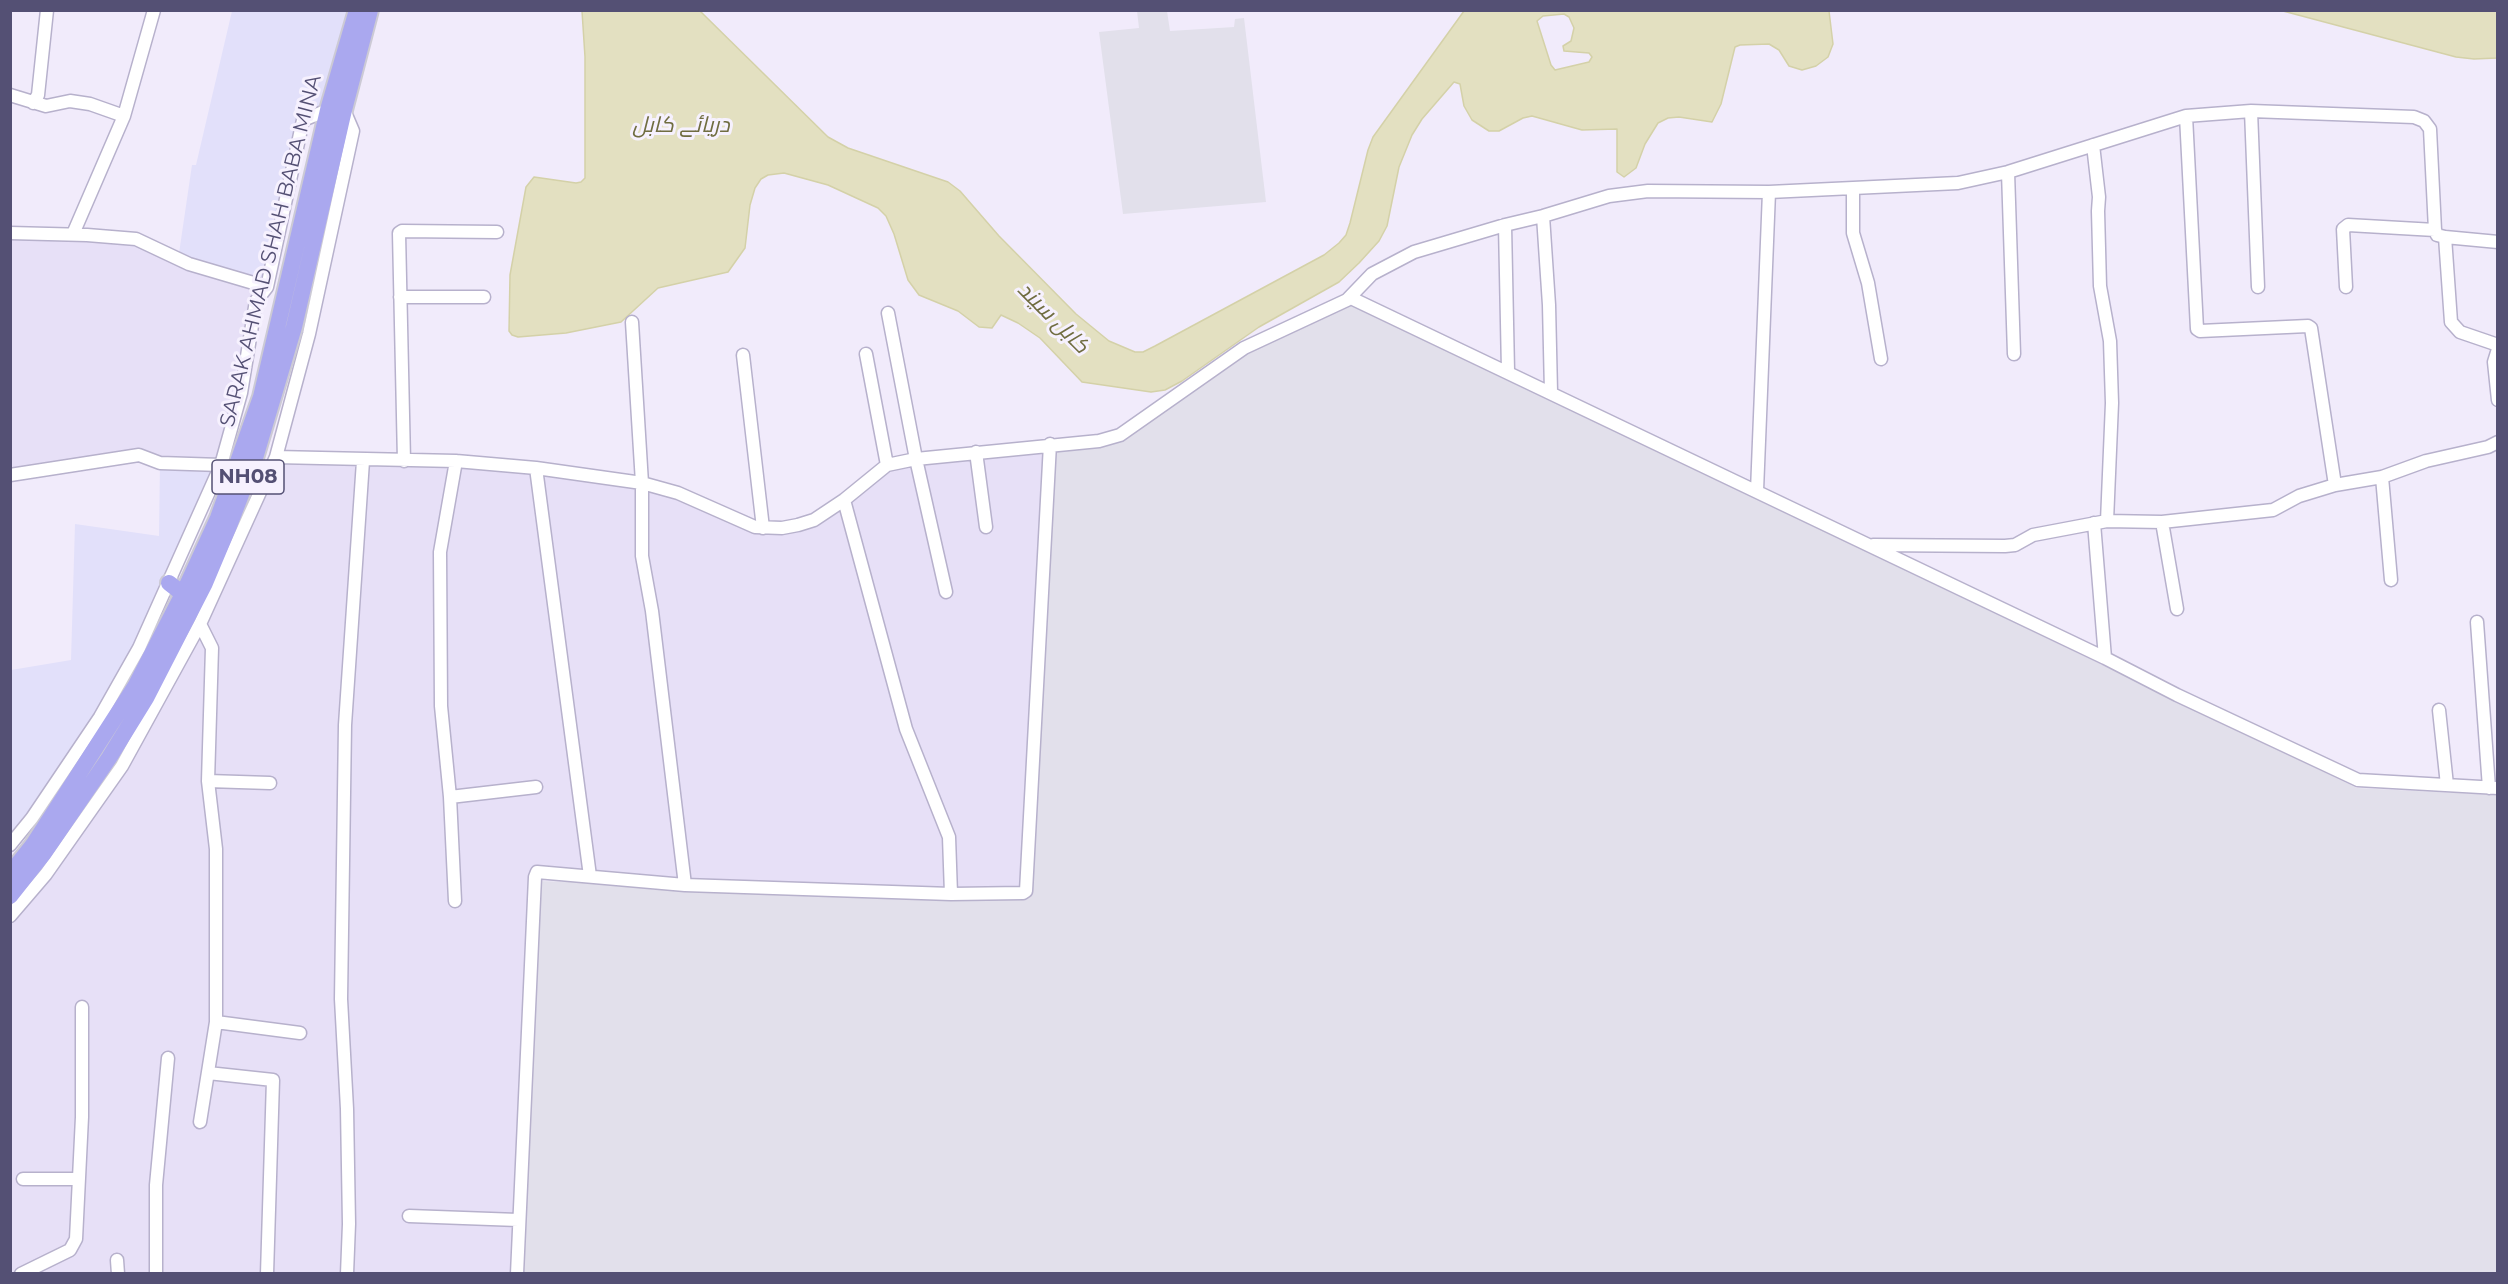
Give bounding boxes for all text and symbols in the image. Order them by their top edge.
street label: SARAK AHMAD SHAH BABA MINA [215,72,327,430]
water label: دریائے کابل [632,113,730,139]
water label: کابل سيند [1012,277,1094,359]
road number: NH08 [212,460,284,494]

